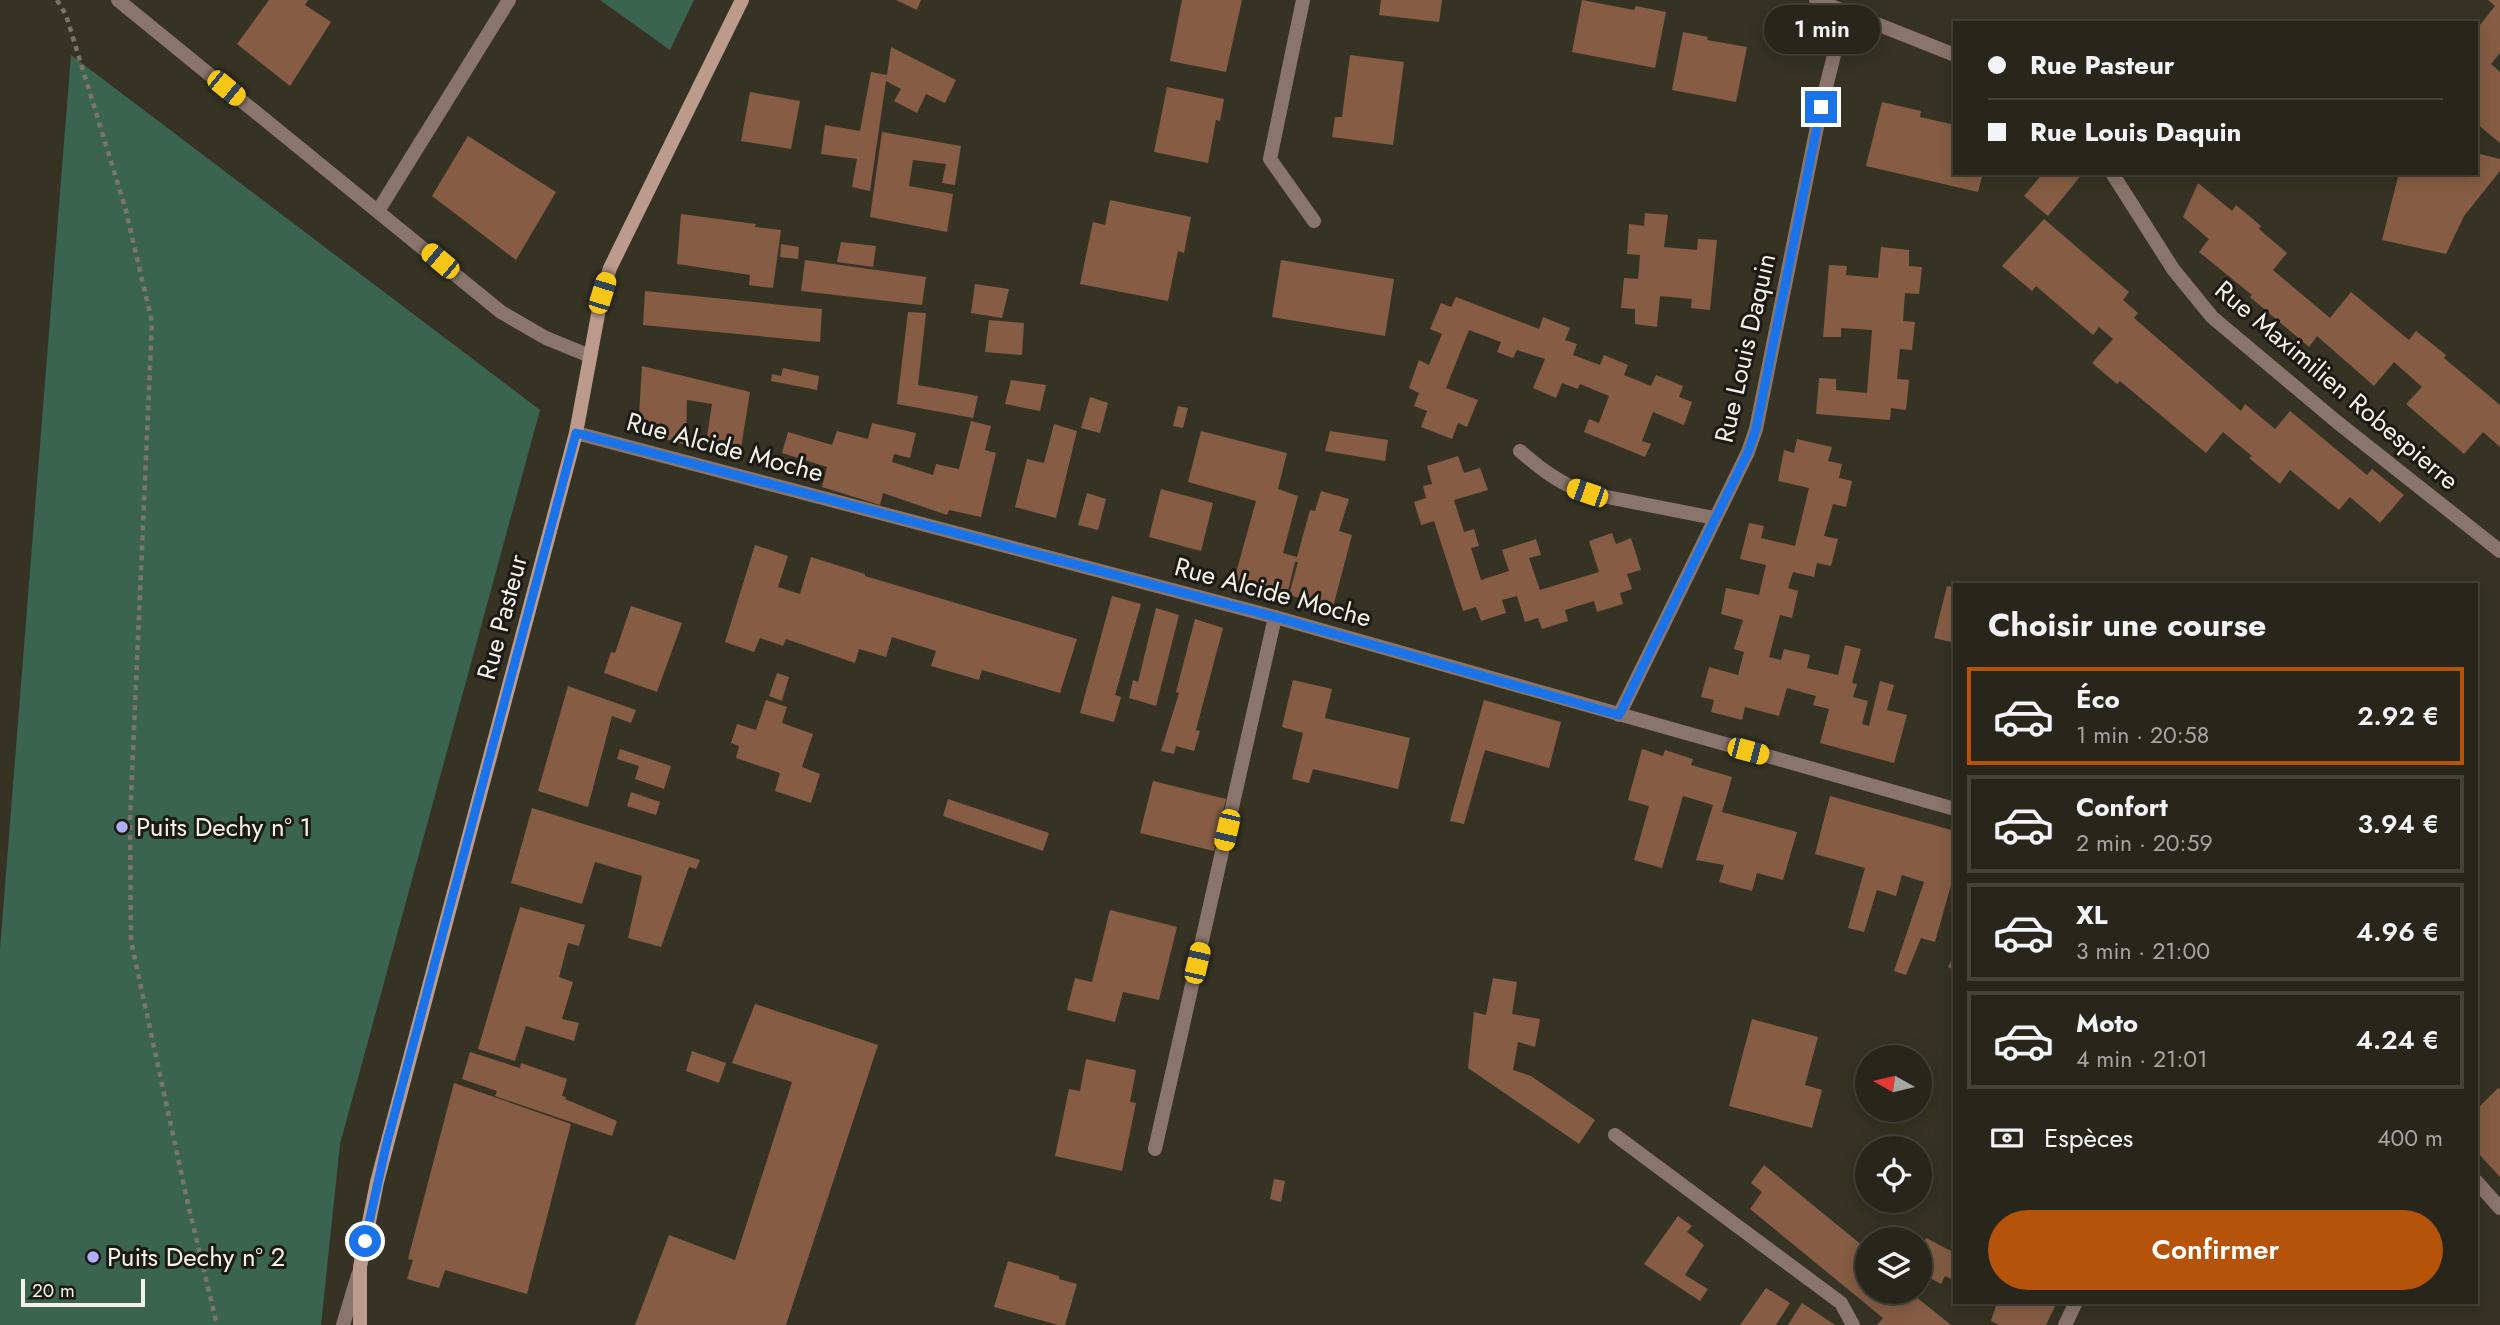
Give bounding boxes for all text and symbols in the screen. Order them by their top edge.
callout: 1 min [1763,6,1879,55]
text: 1 min [1794,12,1850,46]
text: Rue Pasteur [2030,46,2175,84]
car [204,67,249,109]
route end [1805,91,1837,123]
text: Rue Louis Daquin [2030,113,2242,151]
car [418,239,463,283]
street label: Rue Louis Daquin [1705,250,1785,446]
car [586,270,619,316]
street label: Rue Maximilien Robespierre [2207,271,2467,499]
street label: Rue Alcide Moche [622,402,828,492]
car [1564,476,1611,510]
street label: Rue Alcide Moche [1170,547,1376,637]
street label: Rue Pasteur [467,550,537,684]
text: Choisir une course [1988,602,2266,648]
text: Éco [2076,680,2120,718]
icon: car [1992,685,2055,748]
text: 2.92 € [2357,697,2439,735]
text: 1 min · 20:58 [2076,718,2209,752]
car [1725,735,1772,767]
text: Confort [2076,788,2168,826]
icon: car [1992,793,2055,856]
text: 3.94 € [2358,805,2439,843]
car [1213,807,1242,853]
place label: Puits Dechy n° 1 [136,808,311,846]
marker: Puits Dechy n° 1 [114,819,130,835]
text: 2 min · 20:59 [2076,826,2213,860]
text: XL [2076,896,2108,934]
icon: car [1992,901,2055,964]
text: 4.96 € [2356,913,2439,951]
text: 3 min · 21:00 [2076,934,2210,968]
car [1183,940,1212,986]
text: Moto [2076,1004,2138,1042]
icon: car [1992,1009,2055,1072]
text: 4.24 € [2356,1021,2439,1059]
text: 4 min · 21:01 [2076,1042,2208,1076]
north arrow [1855,1045,1932,1122]
map controls [1855,1045,1932,1304]
icon: cash [1988,1119,2026,1157]
text: Espèces [2044,1119,2133,1157]
text: 400 m [2377,1121,2443,1155]
button: locate [1855,1136,1932,1213]
button: Confirmer [1988,1210,2443,1290]
route start [349,1225,381,1257]
button: layers [1855,1227,1932,1304]
place label: Puits Dechy n° 2 [107,1238,285,1276]
marker: Puits Dechy n° 2 [85,1249,101,1265]
scale bar [21,1276,145,1308]
text: 20 m [32,1277,75,1304]

